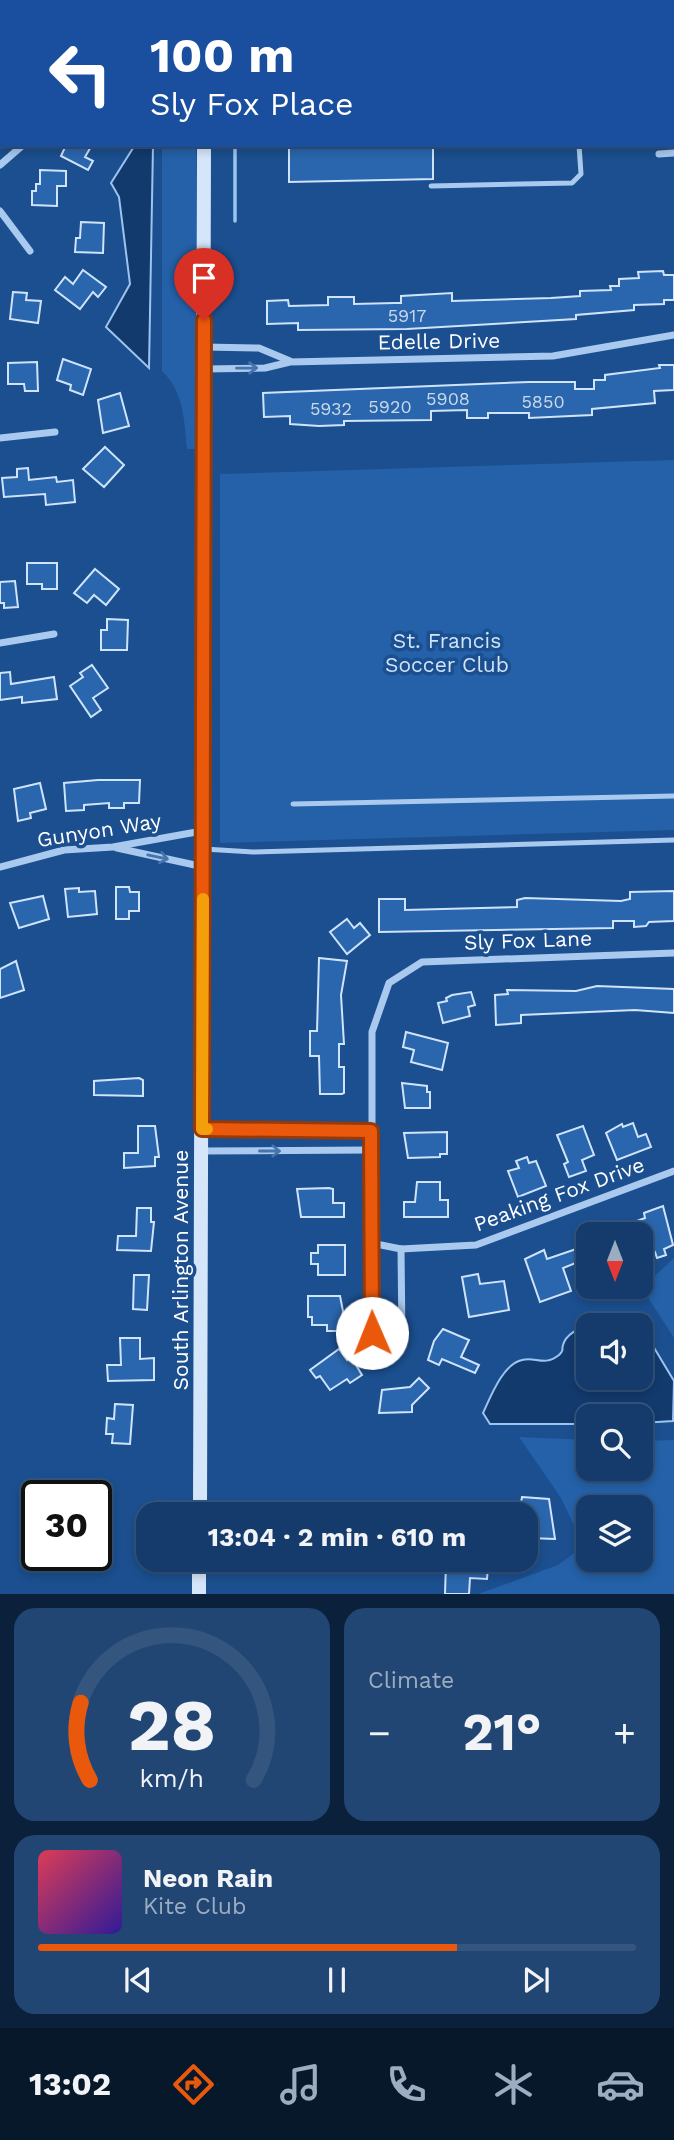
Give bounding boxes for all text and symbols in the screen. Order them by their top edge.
text: 100 m [150,26,294,84]
icon: left [35,28,126,119]
text: Sly Fox Place [150,85,354,123]
pin [174,248,234,320]
icon: arrive [185,259,223,297]
house number: 5917 [388,305,426,326]
street label: Edelle Drive [377,327,501,355]
one-way arrow [236,361,259,375]
house number: 5908 [426,388,470,409]
house number: 5850 [521,391,565,412]
house number: 5920 [368,396,412,417]
house number: 5932 [310,398,352,419]
park label: St. Francis Soccer Club [385,628,509,677]
street label: Gunyon Way [35,808,163,852]
one-way arrow [146,850,169,864]
street label: Sly Fox Lane [464,925,592,955]
one-way arrow [258,1144,281,1158]
street label: South Arlington Avenue [168,1150,193,1390]
street label: Peaking Fox Drive [470,1152,648,1236]
north arrow [576,1222,653,1298]
map controls [576,1222,653,1572]
position arrow [335,1296,409,1370]
button: sound [576,1313,653,1390]
button: search [576,1404,653,1481]
speed limit sign: 30 [21,1480,112,1571]
button: layers [576,1495,653,1572]
text: 13:04 · 2 min · 610 m [208,1522,466,1552]
text: Climate [368,1667,454,1694]
text: 28 [127,1683,217,1769]
text: 21° [462,1702,542,1763]
text: − [368,1711,391,1755]
text: + [613,1711,636,1755]
text: km/h [140,1764,204,1793]
text: Neon Rain [143,1863,273,1893]
text: Kite Club [143,1893,246,1920]
icon: previous [119,1961,157,1999]
icon: pause [318,1961,356,1999]
icon: next [517,1961,555,1999]
icon: directions [169,2060,218,2109]
icon: music [276,2060,325,2109]
icon: phone [382,2060,431,2109]
icon: climate [489,2060,538,2109]
icon: car [596,2060,645,2109]
text: 13:02 [29,2065,111,2103]

